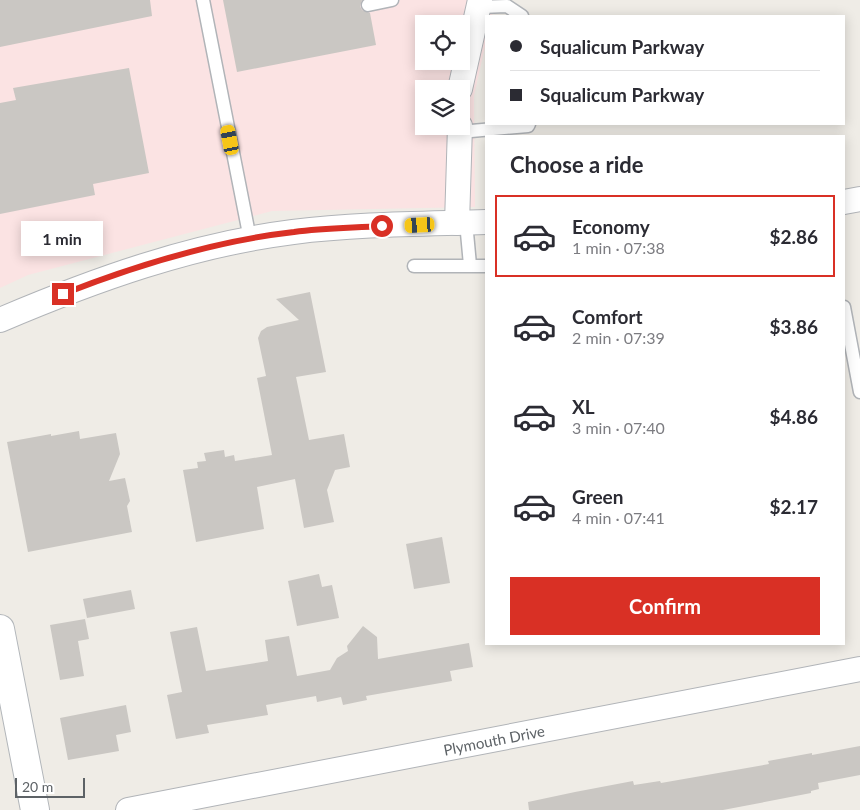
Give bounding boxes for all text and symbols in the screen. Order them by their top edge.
map controls [415,15,470,135]
button: locate [415,15,470,70]
text: Squalicum Parkway [540,35,704,58]
button: layers [415,80,470,135]
text: Squalicum Parkway [540,83,704,106]
car [219,124,240,156]
text: Choose a ride [510,151,644,178]
icon: car [512,214,557,259]
route start [371,215,393,237]
text: Economy [572,215,650,238]
car [404,217,435,233]
callout: 1 min [22,222,104,256]
text: $2.86 [769,225,818,248]
text: 1 min [42,229,82,248]
text: 1 min · 07:38 [572,238,665,257]
route end [52,283,74,305]
icon: car [512,304,557,349]
text: Comfort [572,305,643,328]
text: $3.86 [769,315,818,338]
text: 2 min · 07:39 [572,328,665,347]
icon: car [512,394,557,439]
text: XL [572,395,595,418]
text: $4.86 [769,405,818,428]
text: 3 min · 07:40 [572,418,665,437]
icon: car [512,484,557,529]
text: Green [572,485,623,508]
text: $2.17 [769,495,818,518]
text: 4 min · 07:41 [572,508,665,527]
button: Confirm [510,577,820,635]
street label: Plymouth Drive [442,721,546,759]
scale bar [15,775,85,798]
text: 20 m [22,778,53,795]

